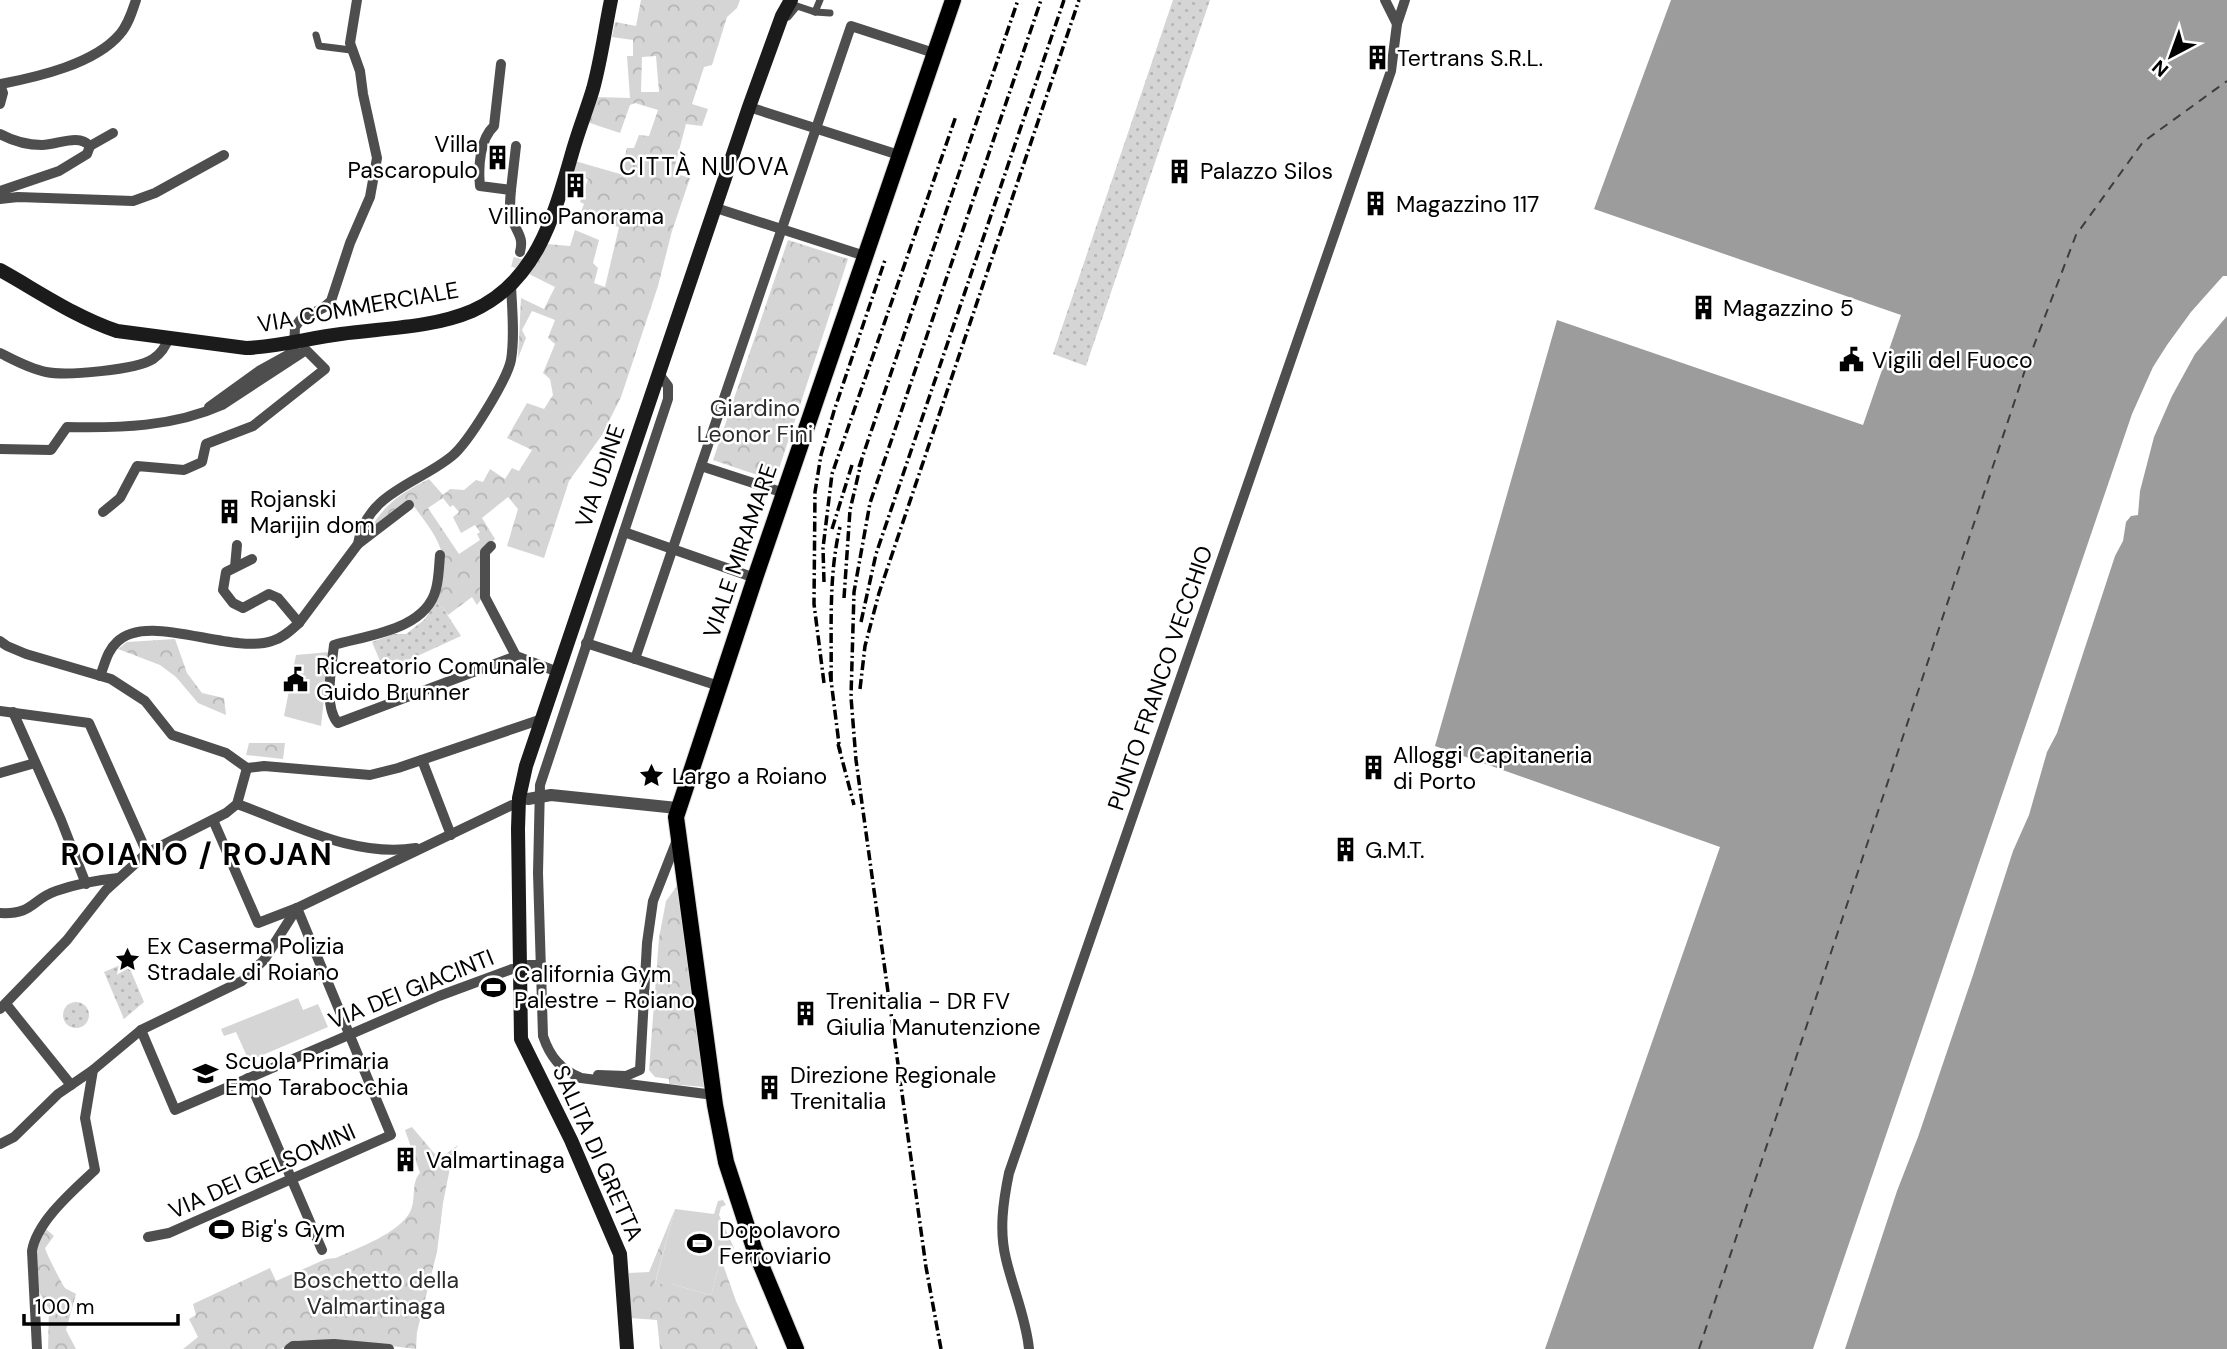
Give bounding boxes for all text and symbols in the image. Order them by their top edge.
north arrow [2136,21,2206,91]
place label: Tertrans S.R.L. [1397,43,1543,73]
building icon: Tertrans S.R.L. [1363,44,1391,72]
text: N [2147,54,2174,82]
place label: Villa Pascaropulo [347,129,478,185]
building icon: Villa Pascaropulo [484,143,512,171]
district label: CITTÀ NUOVA [619,151,791,182]
place label: Palazzo Silos [1200,156,1333,186]
building icon: Palazzo Silos [1166,157,1194,185]
building icon: Villino Panorama [562,172,590,200]
place label: Magazzino 117 [1396,189,1539,219]
building icon: Magazzino 117 [1362,190,1390,218]
place label: Villino Panorama [488,201,664,231]
street label: VIA COMMERCIALE [255,275,461,339]
place label: Magazzino 5 [1723,293,1854,323]
building icon: Magazzino 5 [1689,294,1717,322]
place label: Vigili del Fuoco [1872,345,2033,375]
public building icon: Vigili del Fuoco [1838,346,1866,374]
park label: Giardino Leonor Fini [697,393,813,449]
street label: VIA UDINE [568,420,632,532]
street label: VIALE MIRAMARE [696,460,784,642]
place label: Rojanski Marijin dom [250,484,375,540]
building icon: Rojanski Marijin dom [216,498,244,526]
street label: PUNTO FRANCO VECCHIO [1101,542,1219,814]
place label: Ricreatorio Comunale Guido Brunner [316,651,546,707]
public building icon: Ricreatorio Comunale Guido Brunner [282,665,310,693]
place label: Alloggi Capitaneria di Porto [1393,740,1592,796]
building icon: Alloggi Capitaneria di Porto [1359,754,1387,782]
place label: Largo a Roiano [672,761,827,791]
place icon: Largo a Roiano [638,762,666,790]
district label: ROIANO / ROJAN [60,835,334,874]
place label: G.M.T. [1365,835,1425,865]
building icon: G.M.T. [1331,836,1359,864]
place label: Ex Caserma Polizia Stradale di Roiano [147,931,344,987]
street label: VIA DEI GIACINTI [324,942,498,1036]
place icon: Ex Caserma Polizia Stradale di Roiano [113,945,141,973]
place label: California Gym Palestre - Roiano [514,959,695,1015]
sports icon: California Gym Palestre - Roiano [480,973,508,1001]
place label: Trenitalia - DR FV Giulia Manutenzione [826,986,1041,1042]
building icon: Trenitalia - DR FV Giulia Manutenzione [792,1000,820,1028]
place label: Scuola Primaria Emo Tarabocchia [225,1046,409,1102]
school or university icon: Scuola Primaria Emo Tarabocchia [191,1060,219,1088]
street label: SALITA DI GRETTA [546,1060,650,1246]
place label: Direzione Regionale Trenitalia [790,1060,996,1116]
building icon: Direzione Regionale Trenitalia [756,1074,784,1102]
street label: VIA DEI GELSOMINI [164,1116,360,1226]
place label: Valmartinaga [426,1145,565,1175]
building icon: Valmartinaga [392,1146,420,1174]
place label: Big's Gym [241,1214,345,1244]
sports icon: Big's Gym [207,1215,235,1243]
place label: Dopolavoro Ferroviario [719,1215,841,1271]
sports icon: Dopolavoro Ferroviario [685,1229,713,1257]
park label: Boschetto della Valmartinaga [293,1265,459,1321]
scale bar [24,1282,178,1326]
text: 100 m [35,1293,95,1321]

